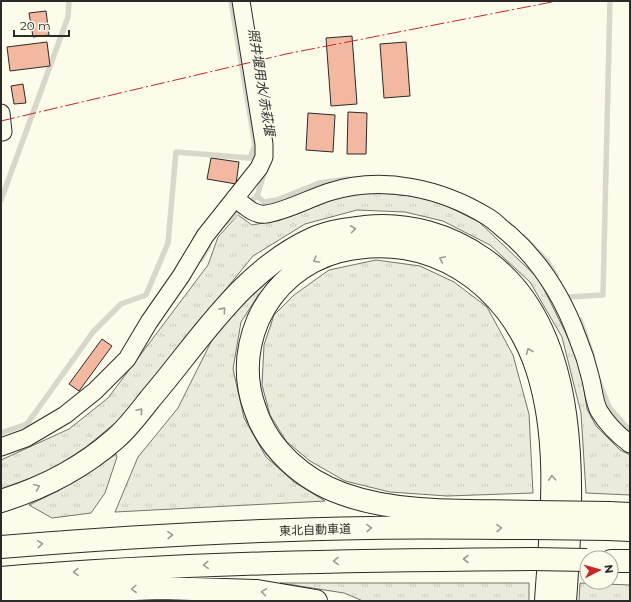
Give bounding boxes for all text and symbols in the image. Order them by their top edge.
scale bar [14,12,69,38]
text: 20 m [20,18,51,33]
water label: 照井堰用水/赤萩堰 [246,27,279,139]
one-way arrow [350,225,357,234]
one-way arrow [313,255,320,262]
one-way arrow [438,256,446,264]
one-way arrow [218,308,225,315]
one-way arrow [526,348,534,355]
one-way arrow [136,408,143,415]
one-way arrow [547,475,556,481]
one-way arrow [34,484,41,492]
street label: 東北自動車道 [279,521,351,538]
one-way arrow [366,524,372,532]
one-way arrow [496,524,502,532]
one-way arrow [167,531,173,539]
one-way arrow [37,540,43,549]
north arrow [579,550,619,590]
one-way arrow [463,555,469,563]
one-way arrow [333,557,339,565]
one-way arrow [203,560,209,569]
text: N [602,564,616,574]
one-way arrow [73,568,79,576]
one-way arrow [131,584,137,593]
one-way arrow [261,588,267,597]

